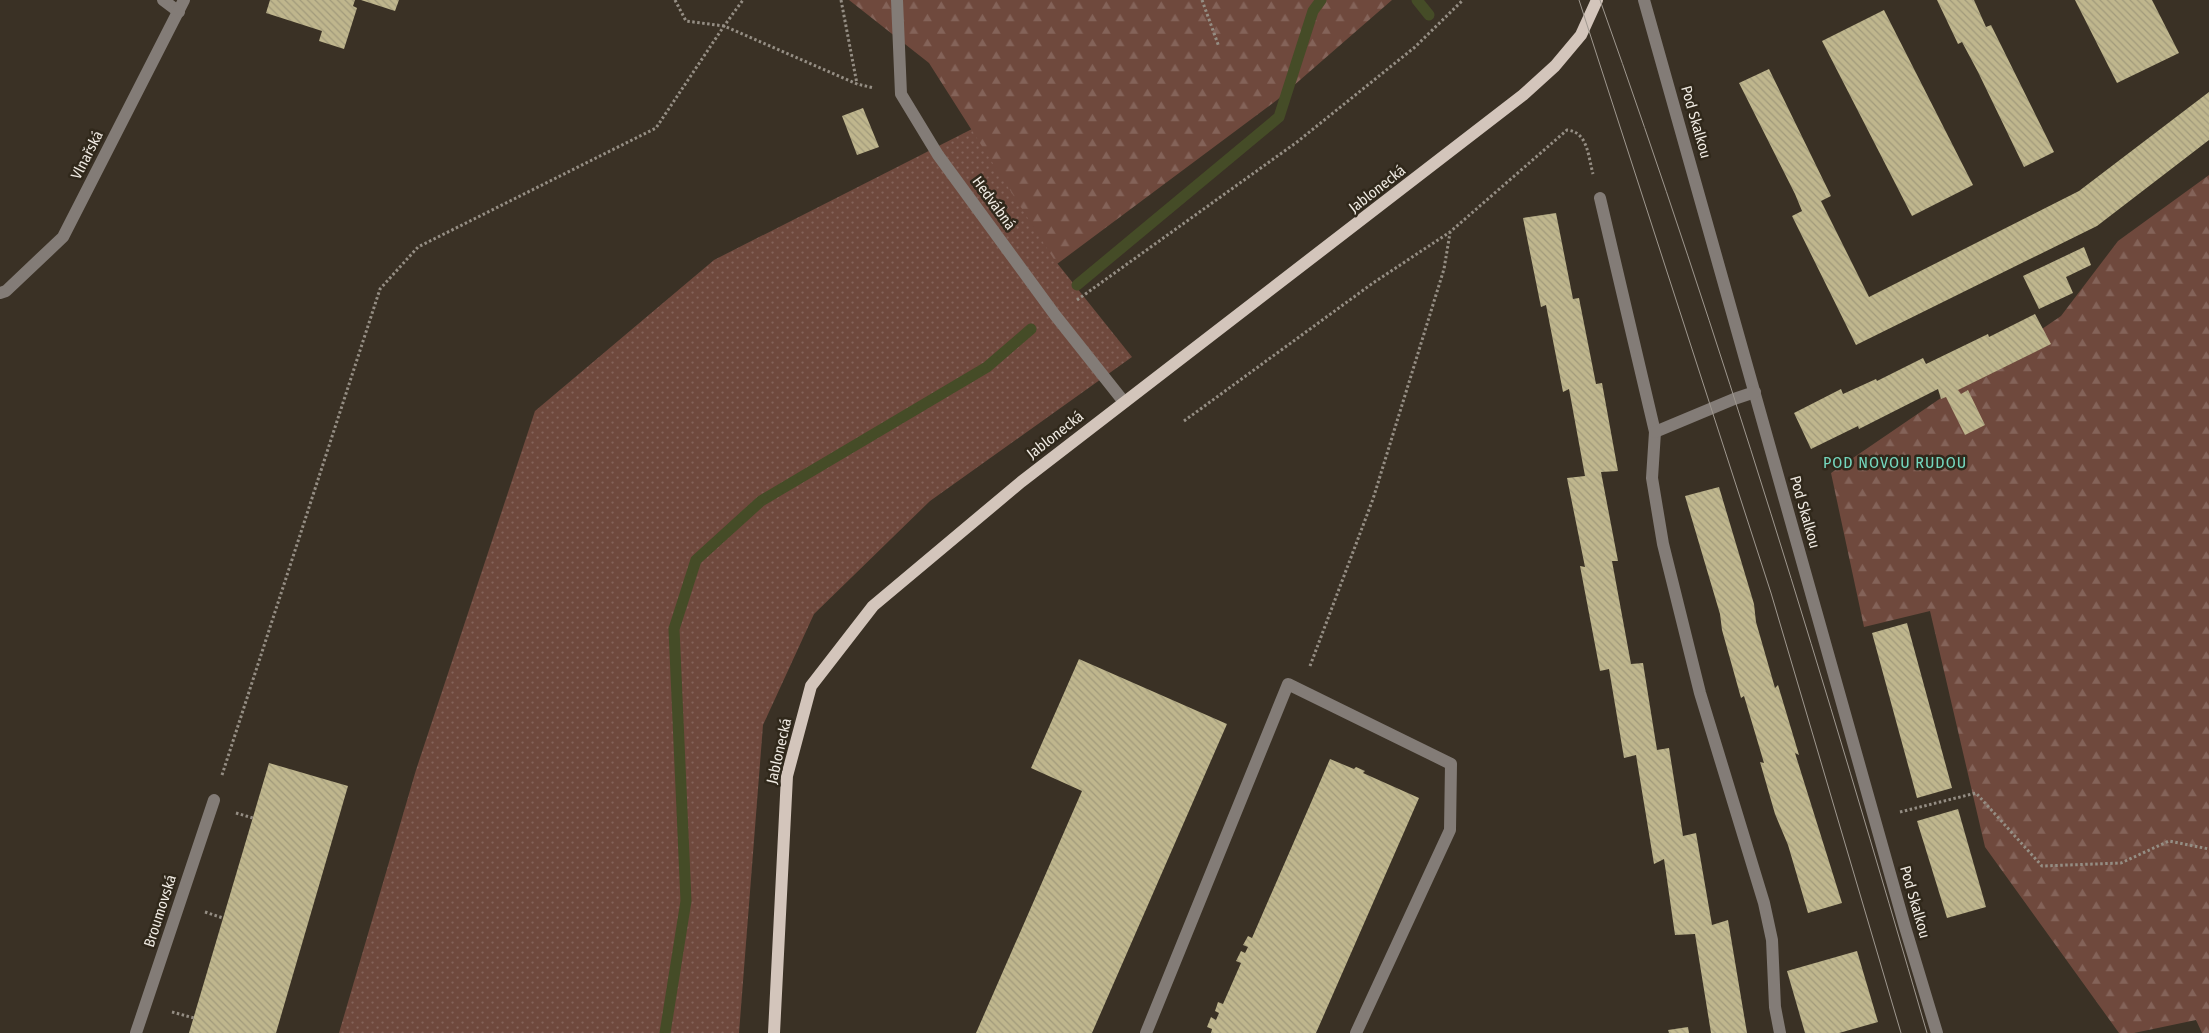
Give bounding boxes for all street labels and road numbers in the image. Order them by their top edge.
street label: Pod Skalkou [1677,84,1715,160]
street label: Vlnařská [67,128,107,182]
street label: Jablonecká [1345,161,1409,217]
street label: Hedvábná [969,173,1019,233]
street label: Jablonecká [1023,407,1087,463]
street label: Pod Skalkou [1786,474,1824,550]
street label: Jablonecká [763,716,795,786]
street label: Pod Skalkou [1896,864,1934,940]
street label: Broumovská [140,872,180,950]

